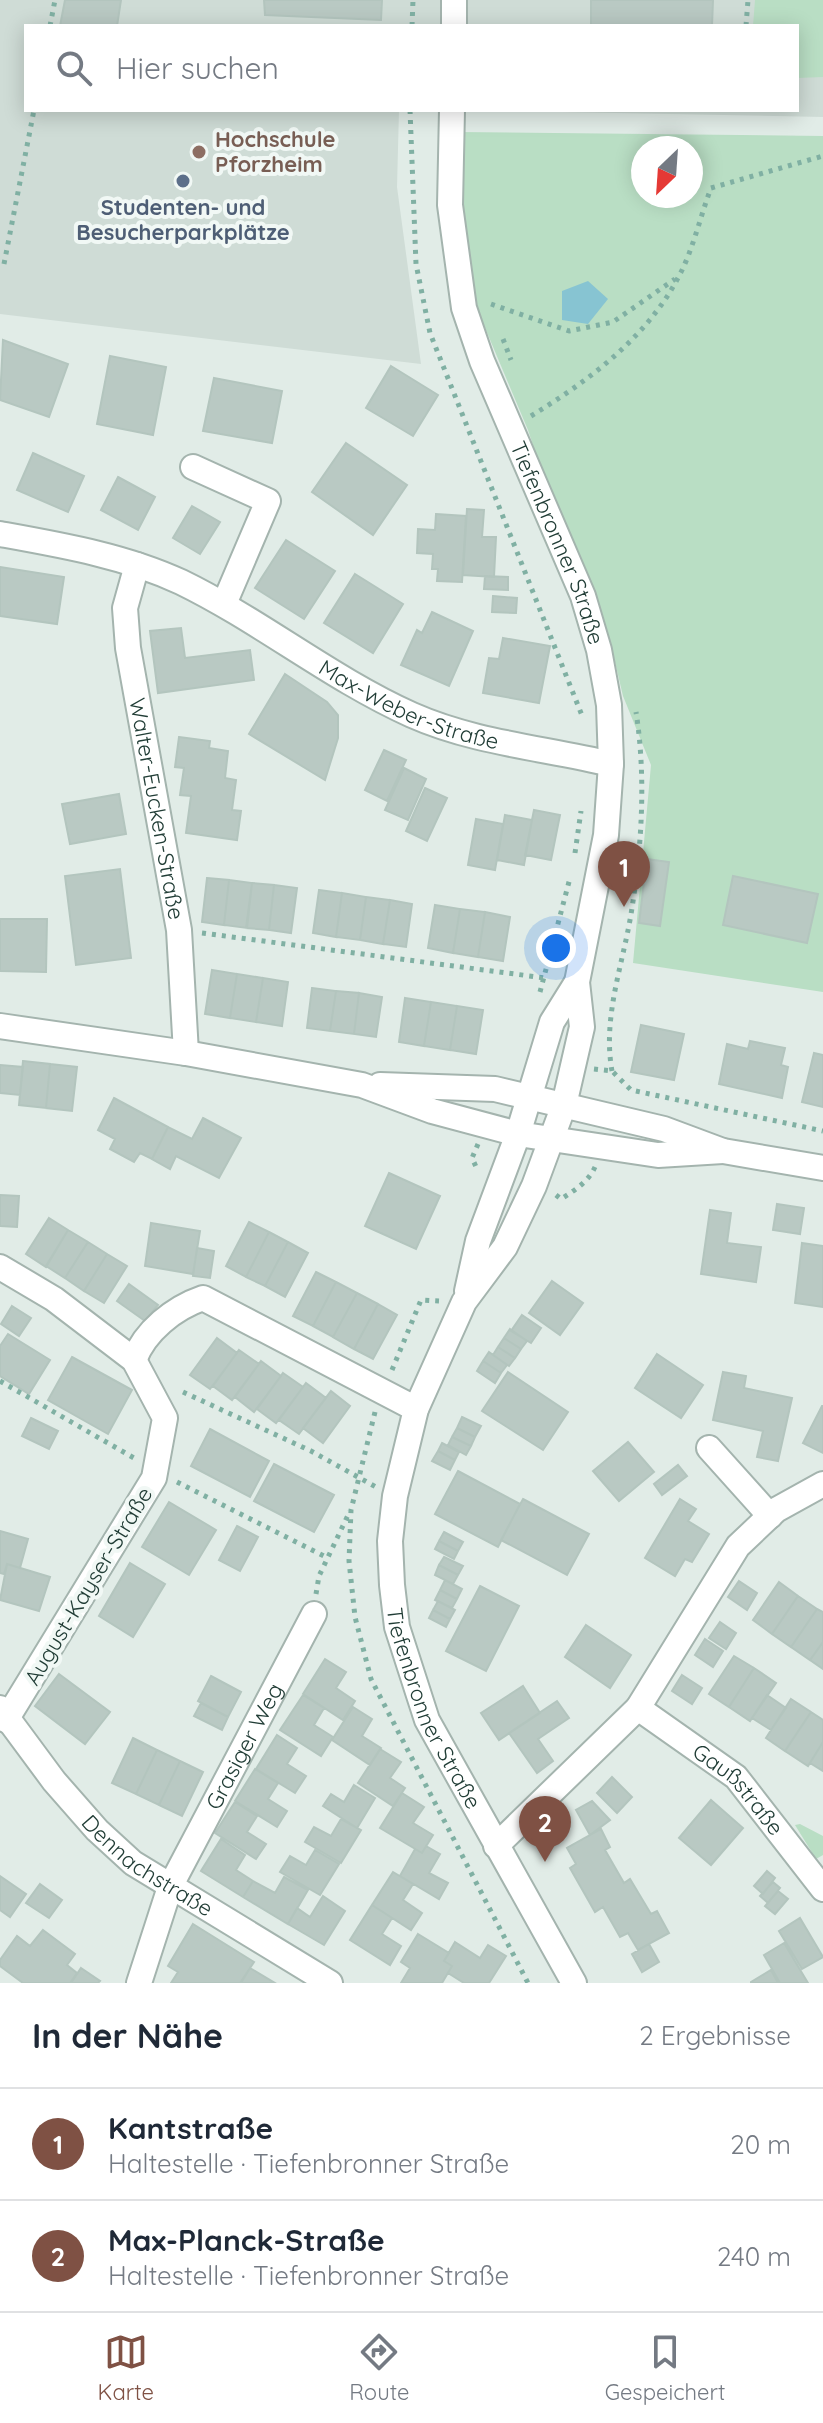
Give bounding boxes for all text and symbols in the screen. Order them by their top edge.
search box [24,24,799,112]
icon: search [52,46,96,90]
text: Hier suchen [116,49,279,87]
place label: Hochschule Pforzheim [215,125,335,178]
north arrow [631,136,703,208]
marker: Hochschule Pforzheim [190,143,208,161]
marker: Studenten- und Besucherparkplätze [174,172,192,190]
place label: Studenten- und Besucherparkplätze [76,193,290,246]
street label: Tiefenbronner Straße [504,437,611,648]
street label: Max-Weber-Straße [314,653,501,755]
street label: Walter-Eucken-Straße [123,696,191,922]
pin: 1 [598,841,650,907]
your location [536,928,576,968]
street label: August-Kayser-Straße [18,1482,158,1690]
street label: Tiefenbronner Straße [381,1606,488,1814]
street label: Grasiger Weg [199,1678,289,1814]
street label: Gaußstraße [687,1737,790,1841]
pin: 2 [519,1796,571,1862]
street label: Dennachstraße [76,1809,218,1922]
text: In der Nähe [32,2014,223,2057]
text: 2 Ergebnisse [639,2019,791,2052]
text: Kantstraße [108,2109,273,2147]
text: 1 [53,2128,63,2161]
text: 20 m [730,2128,791,2161]
text: Haltestelle · Tiefenbronner Straße [108,2147,509,2180]
text: Max-Planck-Straße [108,2221,385,2259]
text: 2 [51,2240,65,2273]
text: 240 m [717,2240,791,2273]
text: Haltestelle · Tiefenbronner Straße [108,2259,509,2292]
tab: Karte [98,2330,154,2406]
tab: Route [349,2330,409,2406]
tab: Gespeichert [605,2330,725,2406]

